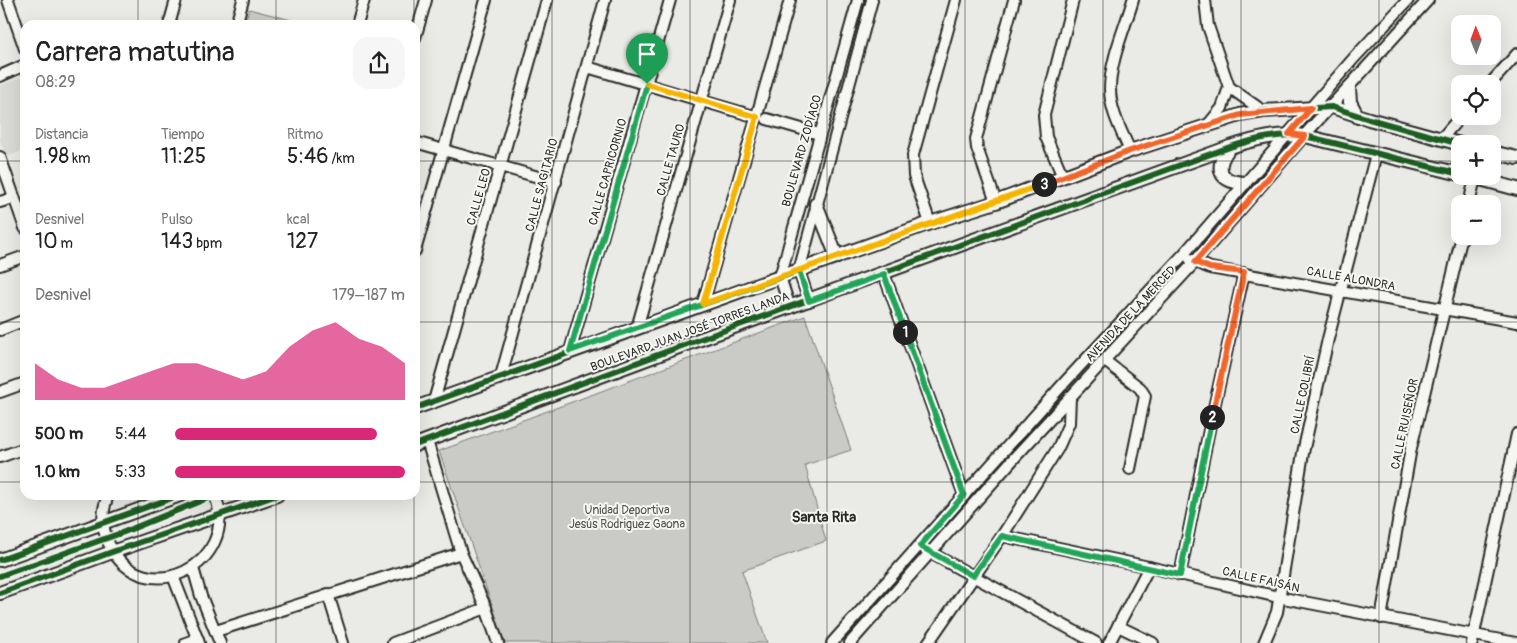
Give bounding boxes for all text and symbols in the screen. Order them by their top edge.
north arrow [1451,15,1501,65]
map controls [1451,15,1501,245]
pin [626,33,668,84]
text: Carrera matutina [35,35,235,70]
button: share [353,37,405,89]
icon: arrive [633,40,661,68]
text: 08:29 [35,72,75,92]
button: locate [1451,75,1501,125]
street label: BOULEVARD ZODÍACO [778,93,825,209]
street label: CALLE CAPRICORNIO [586,117,631,227]
street label: CALLE TAURO [654,122,689,198]
text: Distancia [35,126,88,143]
text: Tiempo [161,126,205,143]
text: Ritmo [287,126,323,143]
button: + [1451,135,1501,185]
street label: CALLE SAGITARIO [522,136,562,233]
text: 1.98 [35,143,69,170]
text: 11:25 [161,143,206,170]
text: 5:46 [287,143,328,170]
text: km [69,150,91,167]
text: /km [328,150,355,167]
street label: CALLE LEO [464,167,494,227]
pin: 3 [1032,172,1056,196]
text: 3 [1041,176,1048,193]
button: − [1451,195,1501,245]
text: Desnivel [35,211,84,228]
text: Pulso [161,211,193,228]
text: kcal [287,211,310,228]
text: 10 [35,228,58,255]
text: 143 [161,228,193,255]
text: 127 [287,228,318,255]
text: m [58,235,73,252]
text: bpm [193,235,222,252]
street label: AVENIDA DE LA MERCED [1083,263,1180,365]
street label: CALLE ALONDRA [1305,264,1397,294]
text: Desnivel [35,285,91,305]
text: 179–187 m [332,285,405,305]
street label: BOULEVARD JUAN JOSÉ TORRES LANDA [588,288,792,375]
pin: 1 [892,320,918,344]
text: 1 [903,324,908,341]
street label: CALLE COLIBRÍ [1286,354,1319,435]
street label: CALLE RUISEÑOR [1387,377,1422,471]
pin: 2 [1200,404,1224,430]
text: 2 [1209,409,1216,426]
text: 500 m [35,424,83,444]
text: 5:44 [115,424,147,444]
text: 1.0 km [35,462,80,482]
text: 5:33 [115,462,146,482]
park label: Unidad Deportiva Jesús Rodriguez Gaona [569,503,685,532]
district label: Santa Rita [792,508,856,527]
street label: CALLE FAISÁN [1221,563,1301,596]

